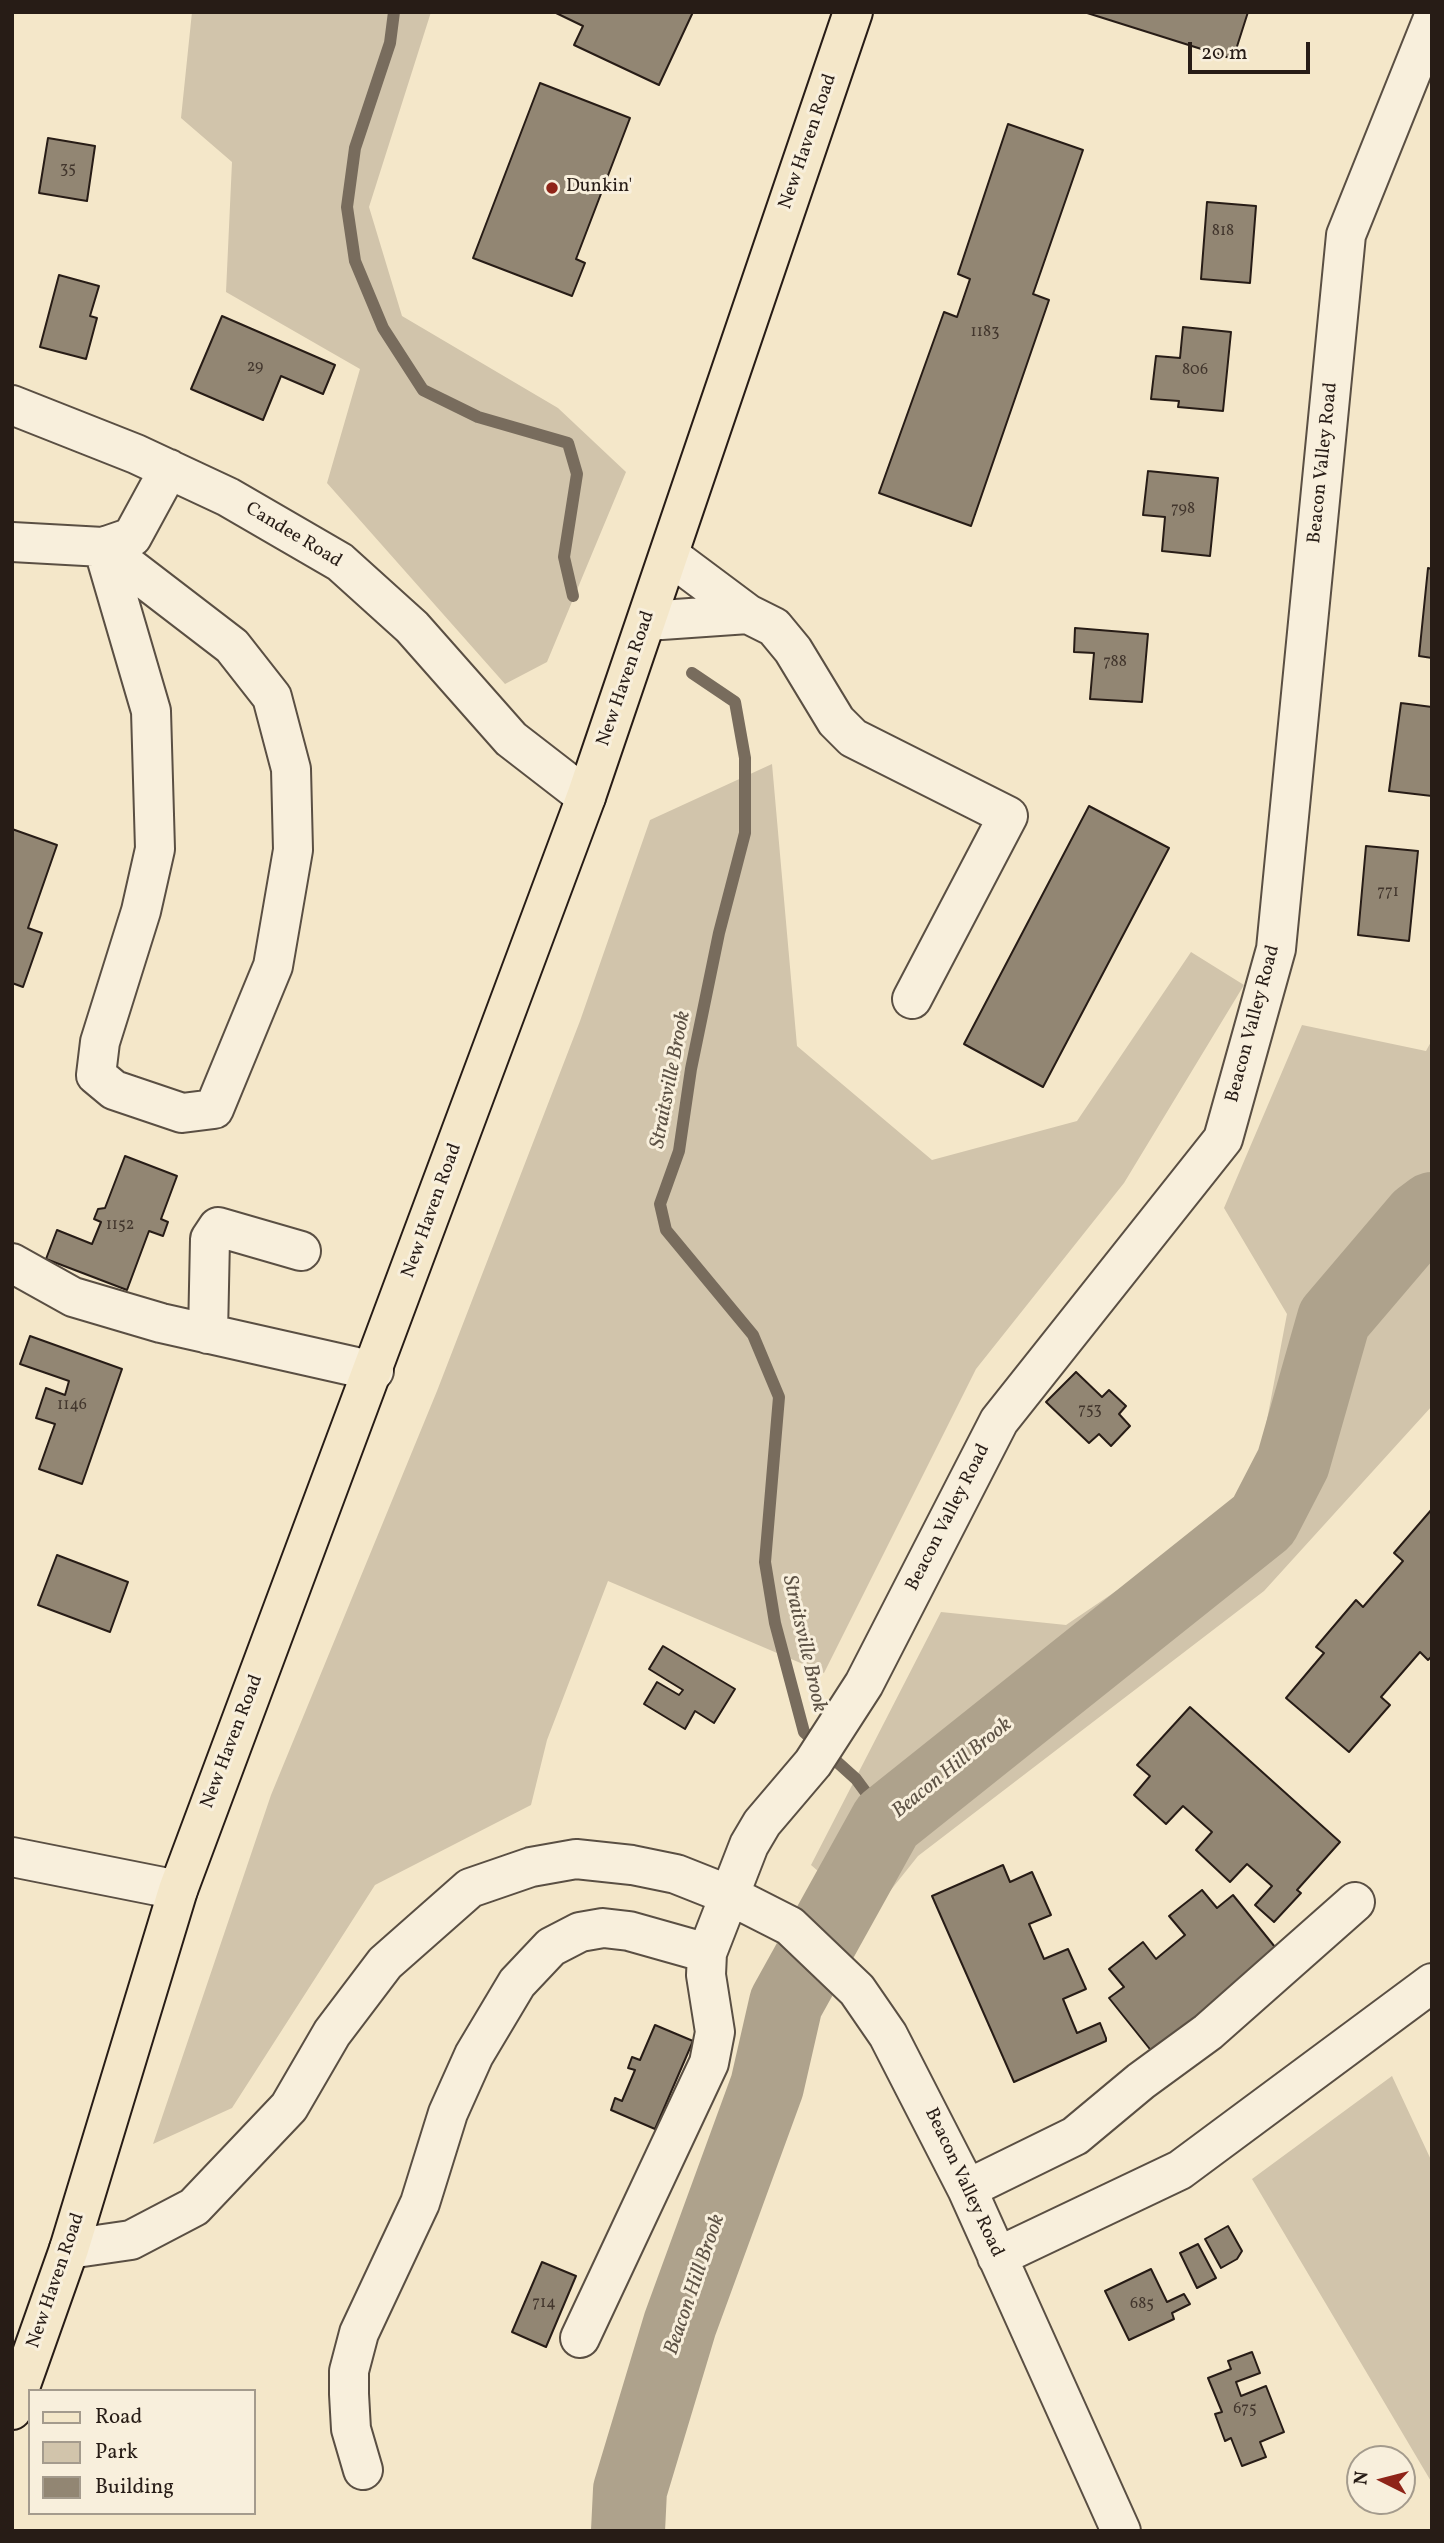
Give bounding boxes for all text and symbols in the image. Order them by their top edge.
scale bar [1192,28,1314,72]
text: 20 m [1201,39,1247,68]
street label: New Haven Road [775,71,843,213]
house number: 35 [60,160,76,180]
place label: Dunkin' [566,177,632,199]
marker: Dunkin' [544,180,560,196]
house number: 818 [1212,222,1234,242]
house number: 1183 [971,323,999,343]
house number: 29 [247,358,263,378]
house number: 806 [1182,361,1208,381]
street label: Beacon Valley Road [1304,381,1344,545]
street label: Candee Road [241,498,345,574]
house number: 798 [1171,500,1195,520]
street label: New Haven Road [593,608,661,750]
house number: 788 [1103,653,1127,673]
house number: 771 [1377,883,1399,903]
street label: Beacon Valley Road [1222,943,1286,1105]
water label: Straitsville Brook [646,1009,698,1151]
street label: New Haven Road [398,1141,468,1281]
house number: 1152 [106,1216,134,1236]
house number: 1146 [57,1396,87,1416]
house number: 753 [1078,1401,1102,1421]
street label: Beacon Valley Road [902,1441,996,1595]
water label: Straitsville Brook [775,1573,831,1715]
street label: New Haven Road [197,1672,269,1812]
water label: Beacon Hill Brook [888,1713,1018,1825]
street label: Beacon Valley Road [918,2105,1008,2261]
street label: New Haven Road [23,2210,91,2352]
water label: Beacon Hill Brook [660,2211,732,2359]
house number: 714 [532,2294,556,2314]
house number: 685 [1130,2295,1154,2315]
legend [28,2389,256,2515]
house number: 675 [1233,2400,1257,2420]
text: Road [95,2403,142,2432]
text: Park [95,2438,138,2467]
north arrow [1346,2445,1416,2515]
text: N [1348,2470,1376,2486]
text: Building [95,2473,174,2502]

